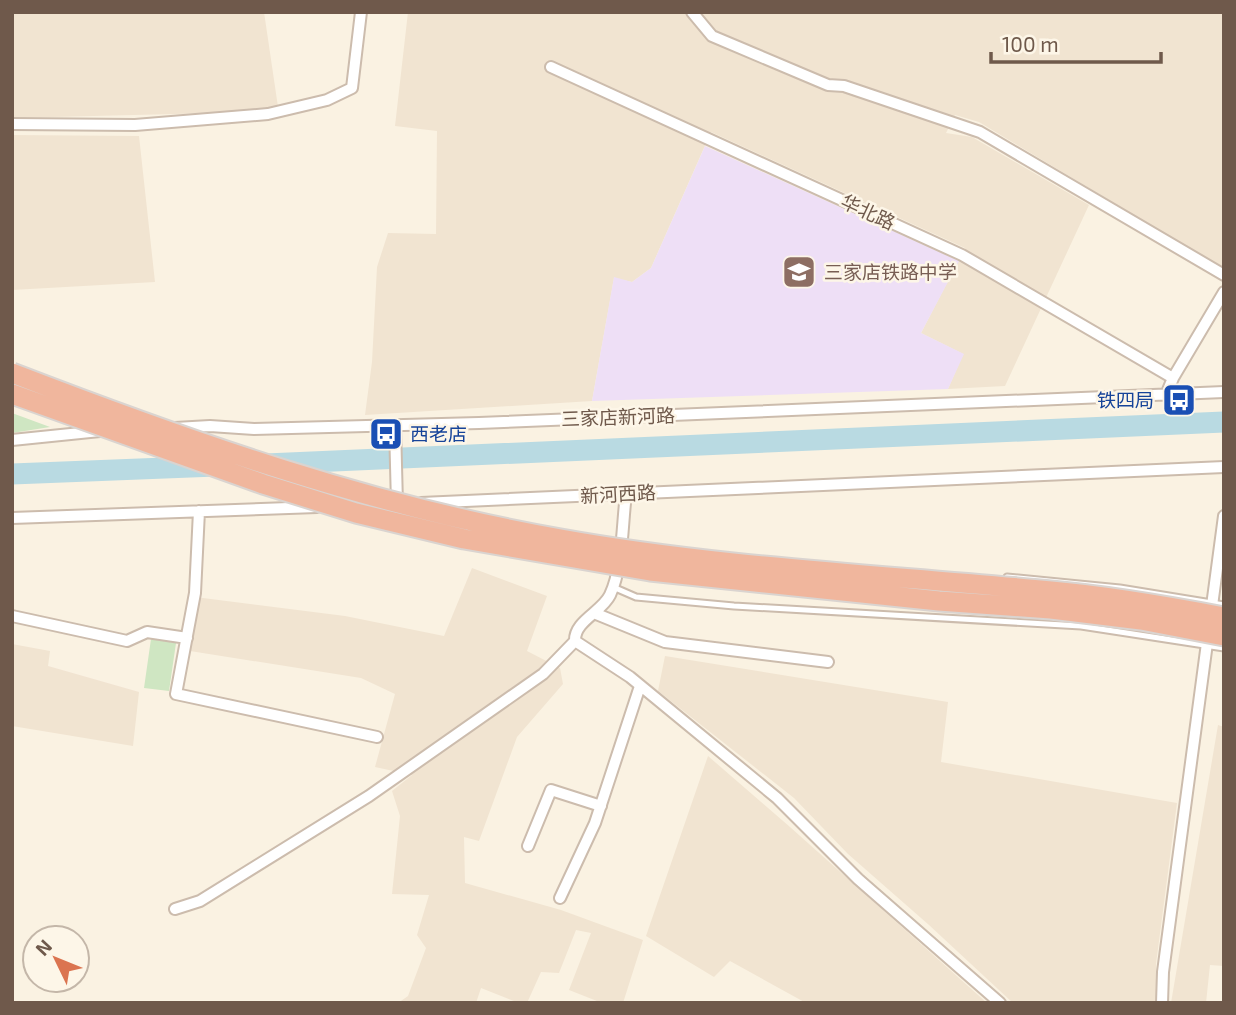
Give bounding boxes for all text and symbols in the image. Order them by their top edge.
scale bar [991,21,1161,65]
text: 100 m [1002,31,1059,56]
street label: 华北路 [838,189,899,234]
school or university icon: 三家店铁路中学 [780,253,818,291]
place label: 三家店铁路中学 [824,260,957,283]
bus stop icon: 铁四局 [1160,381,1198,419]
place label: 铁四局 [1097,388,1154,411]
street label: 三家店新河路 [561,403,675,430]
bus stop icon: 西老店 [367,415,405,453]
place label: 西老店 [410,422,467,445]
street label: 新河西路 [579,480,657,507]
north arrow [21,924,91,994]
text: N [30,934,56,960]

